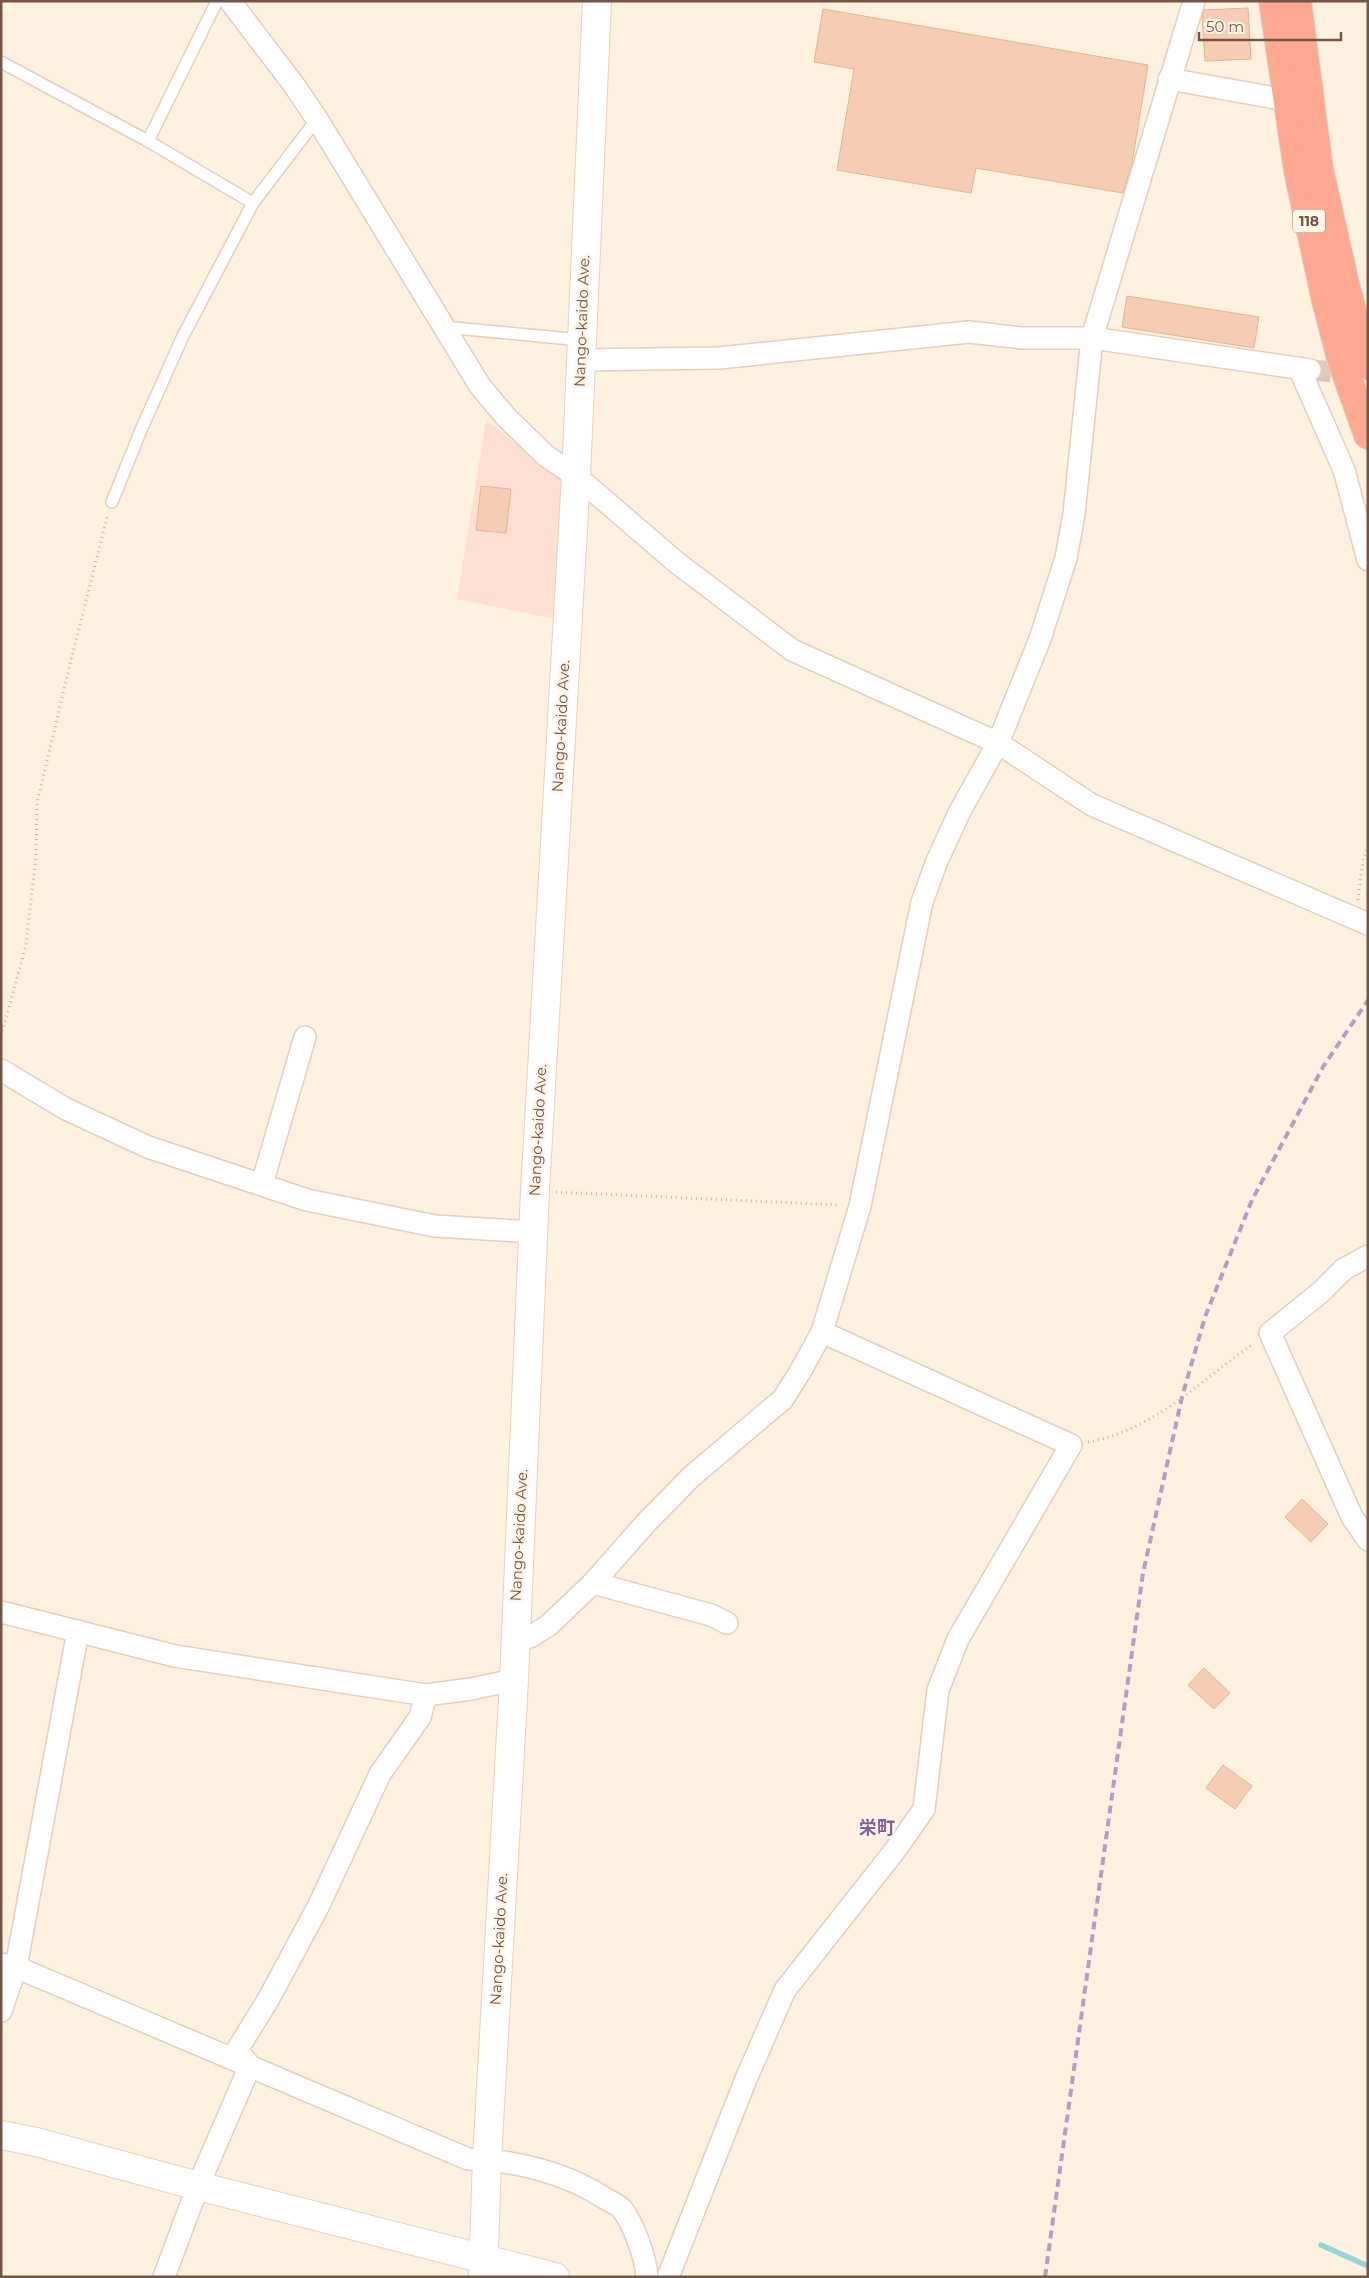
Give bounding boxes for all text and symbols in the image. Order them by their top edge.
scale bar [1199,10,1342,42]
text: 50 m [1206,17,1244,36]
road number: 118 [1293,210,1325,232]
street label: Nango-kaido Ave. [570,254,593,388]
street label: Nango-kaido Ave. [548,659,573,793]
street label: Nango-kaido Ave. [525,1063,550,1197]
street label: Nango-kaido Ave. [506,1468,531,1602]
district label: 栄町 [859,1817,895,1839]
street label: Nango-kaido Ave. [486,1872,511,2006]

